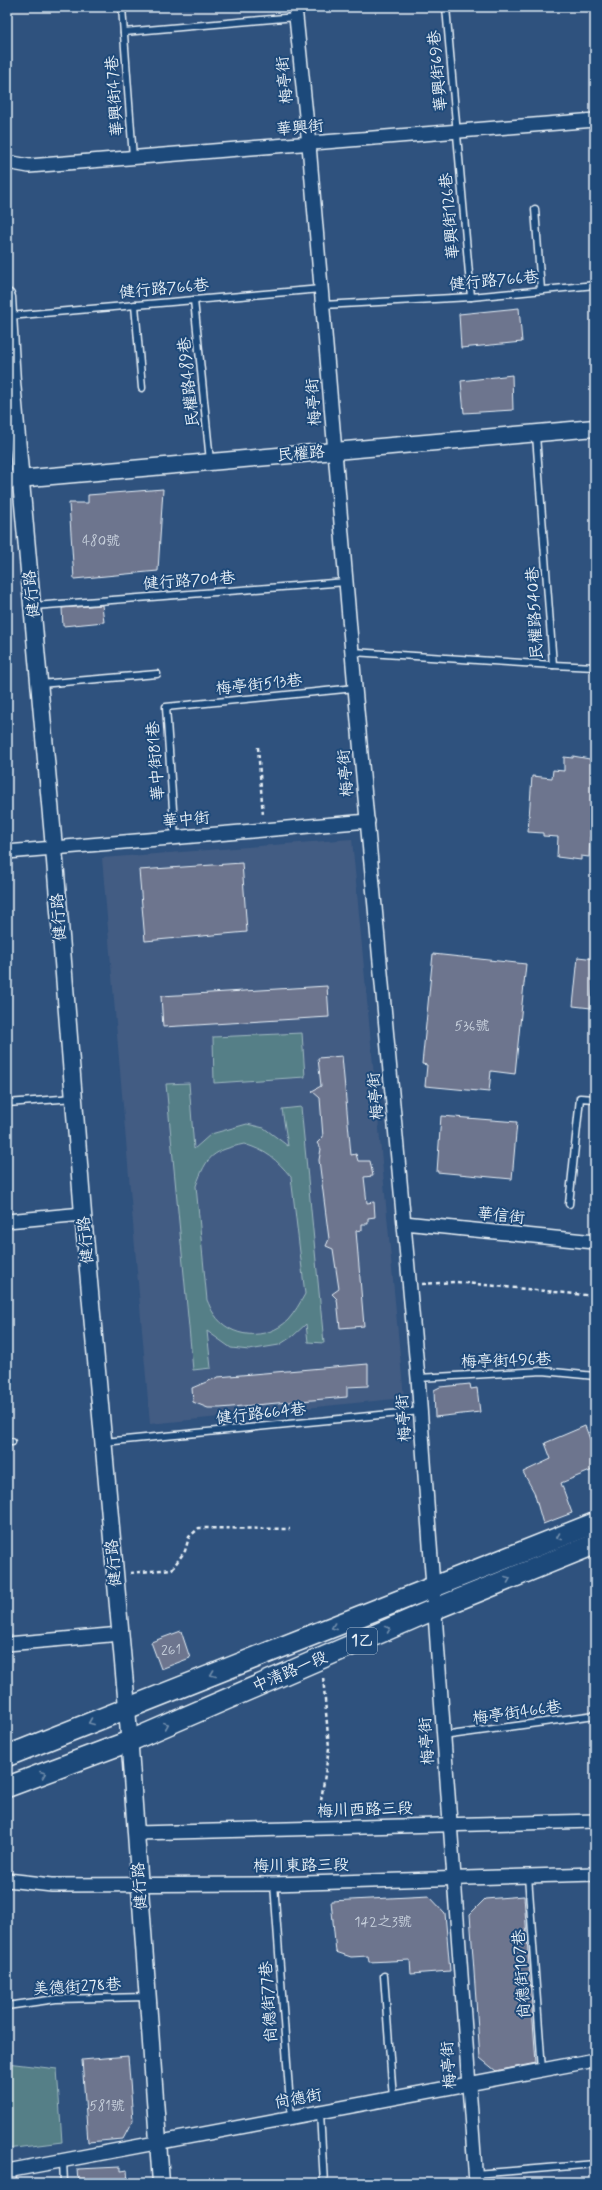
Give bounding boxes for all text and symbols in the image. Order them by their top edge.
street label: 華興街69巷 [424,29,452,113]
street label: 華興街47巷 [102,55,128,137]
street label: 梅亭街 [272,55,298,105]
street label: 華興街 [275,115,325,141]
street label: 華興街126巷 [436,172,464,260]
street label: 健行路766巷 [448,267,540,295]
street label: 健行路766巷 [118,275,210,303]
street label: 民權路489巷 [174,336,204,428]
street label: 梅亭街 [302,377,326,427]
street label: 民權路 [276,441,326,467]
house number: 480號 [82,532,120,550]
street label: 民權路540巷 [522,566,548,660]
street label: 健行路704巷 [142,567,236,595]
street label: 健行路 [19,569,45,619]
street label: 梅亭街513巷 [215,670,303,700]
street label: 華中街81巷 [143,720,169,802]
street label: 梅亭街 [333,748,359,798]
street label: 華中街 [161,807,211,833]
street label: 健行路 [47,892,71,942]
house number: 536號 [455,1017,489,1035]
street label: 梅亭街 [363,1071,389,1121]
street label: 華信街 [476,1203,526,1229]
street label: 健行路 [73,1215,99,1265]
street label: 梅亭街496巷 [460,1349,552,1373]
street label: 梅亭街 [392,1393,416,1443]
street label: 健行路664巷 [215,1399,307,1429]
one-way arrow [555,1533,562,1541]
street label: 健行路 [101,1538,127,1588]
one-way arrow [505,1576,512,1584]
one-way arrow [331,1622,338,1630]
one-way arrow [385,1626,392,1634]
road number: 1乙 [347,1628,377,1654]
house number: 261 [161,1641,181,1659]
street label: 中清路一段 [249,1647,331,1697]
one-way arrow [209,1669,216,1677]
street label: 梅亭街466巷 [471,1696,563,1730]
street label: 梅亭街 [415,1716,439,1766]
one-way arrow [88,1717,95,1725]
one-way arrow [162,1722,169,1730]
one-way arrow [40,1770,47,1778]
street label: 梅川西路三段 [317,1798,413,1822]
street label: 梅川東路三段 [253,1855,349,1877]
street label: 健行路 [128,1861,152,1911]
house number: 142之3號 [354,1913,412,1931]
street label: 尚德街107巷 [508,1929,536,2019]
street label: 尚德街77巷 [256,1960,282,2044]
street label: 美德街278巷 [32,1974,122,2000]
street label: 梅亭街 [437,2040,461,2090]
street label: 尚德街 [273,2084,323,2114]
house number: 581號 [89,2097,125,2115]

